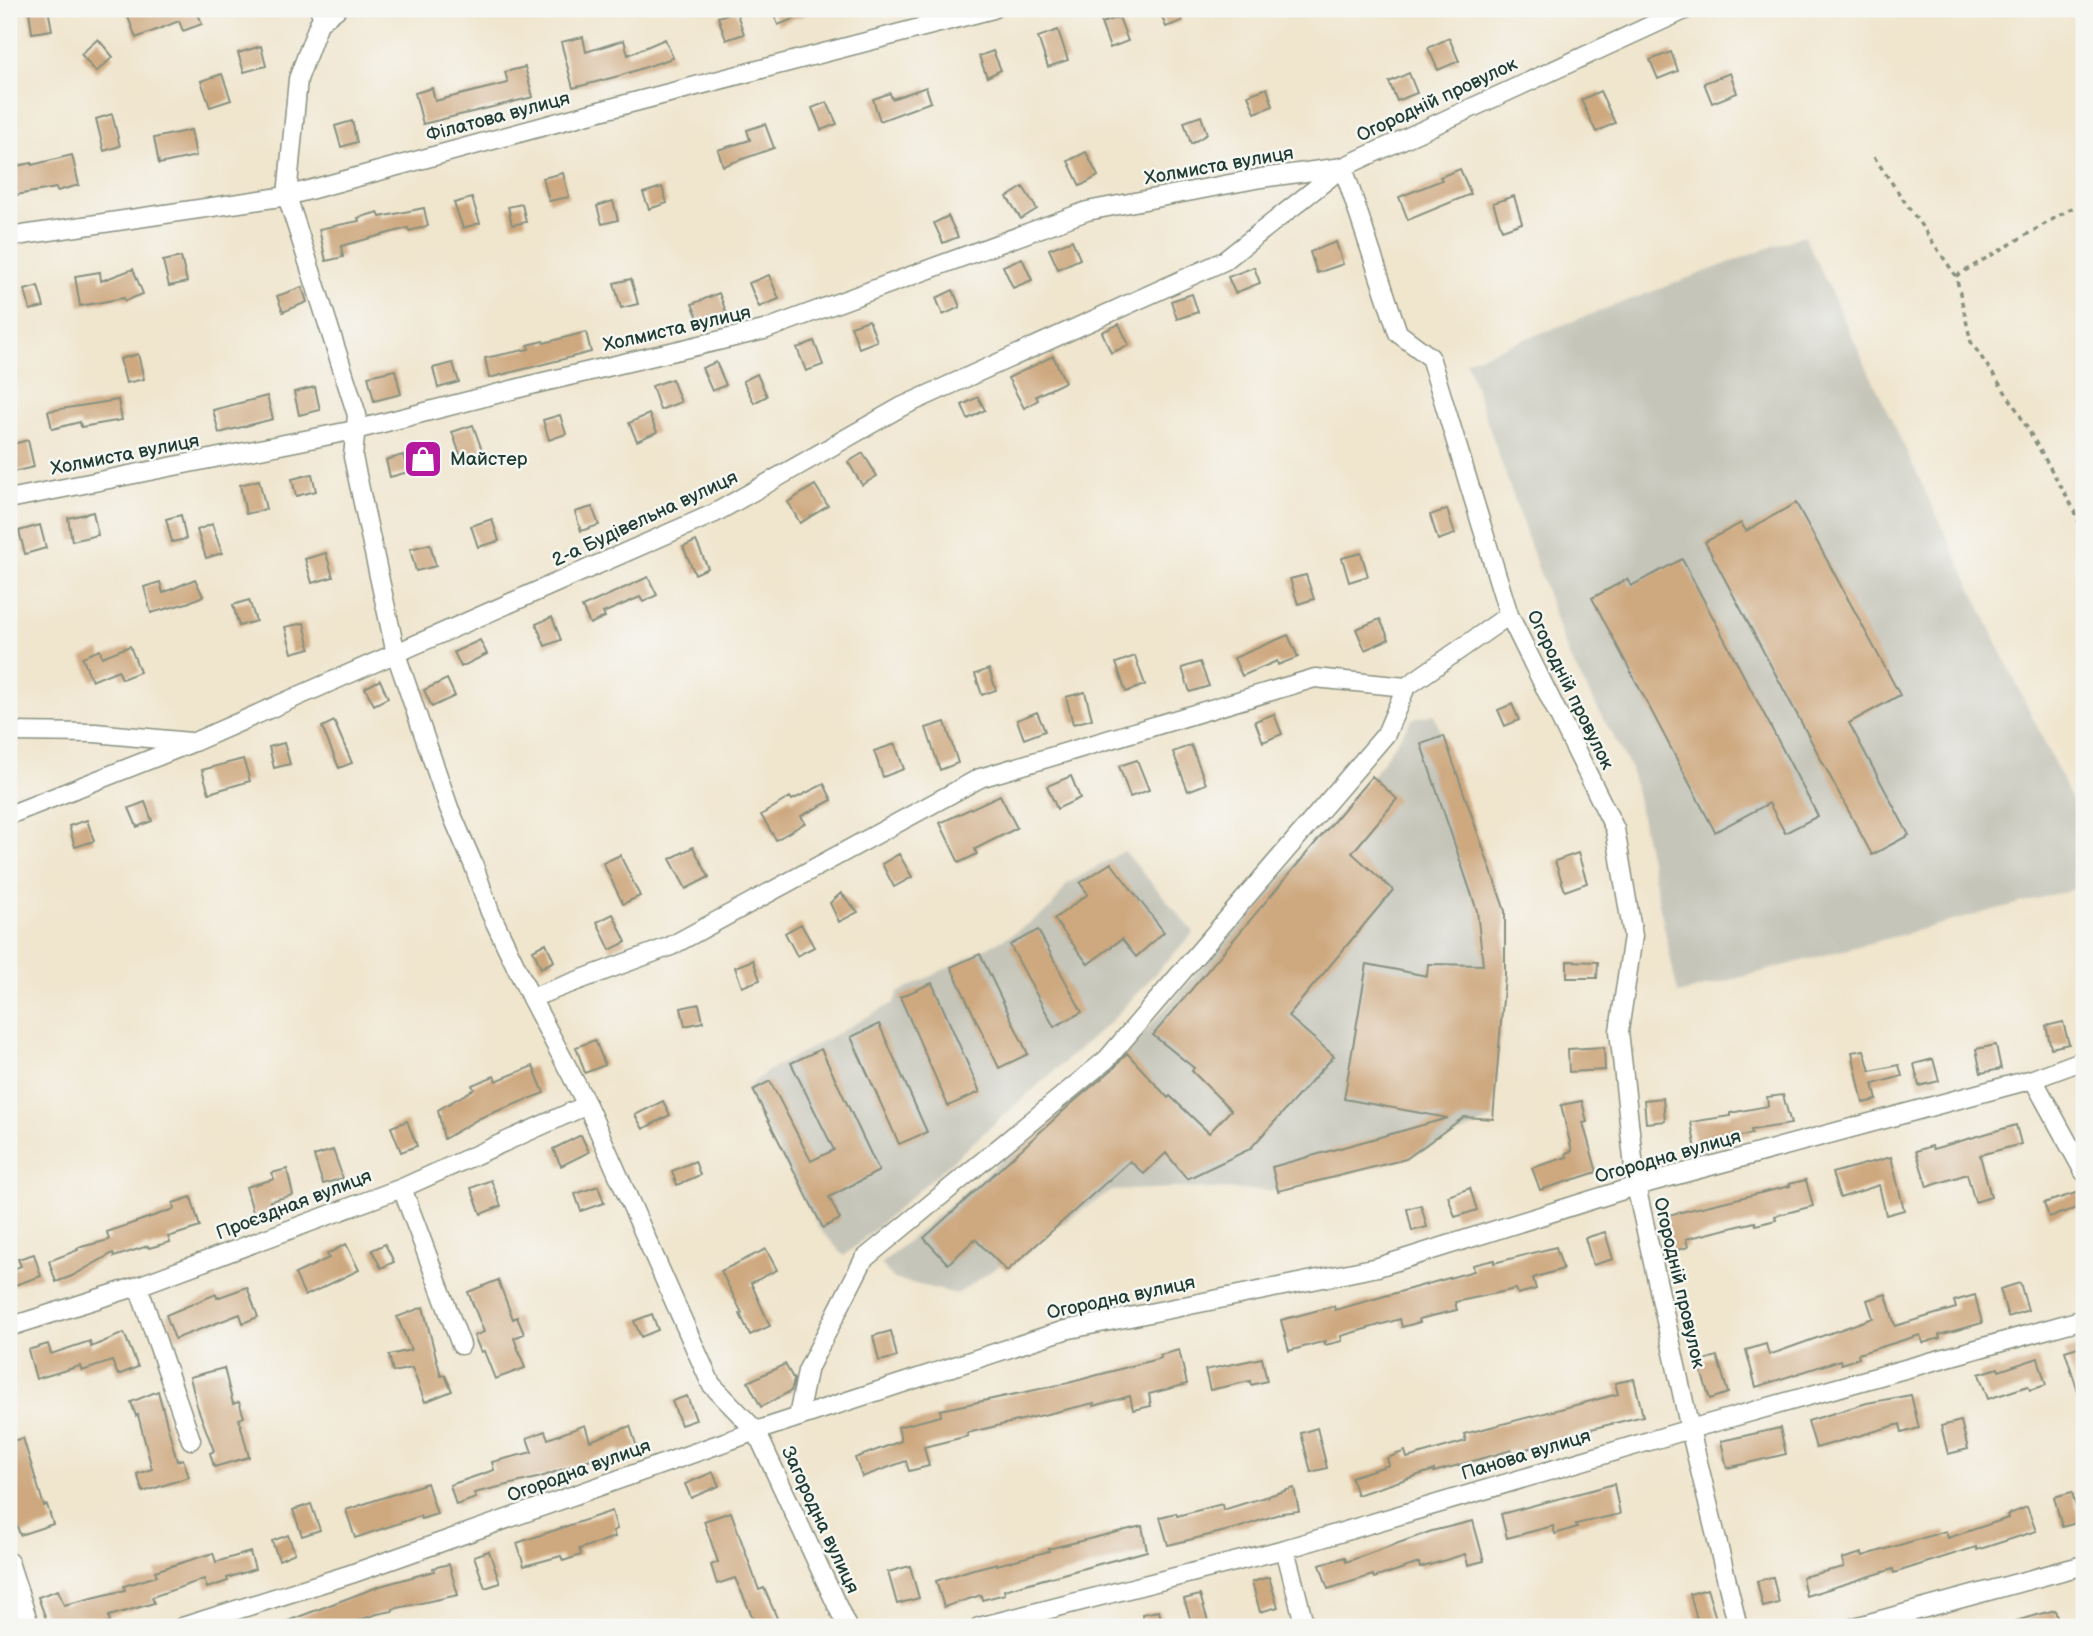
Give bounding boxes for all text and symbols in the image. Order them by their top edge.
street label: Огородній провулок [1353,53,1521,147]
street label: Філатова вулиця [424,87,572,147]
street label: Холмиста вулиця [1143,142,1295,190]
street label: Холмиста вулиця [601,301,753,357]
street label: Холмиста вулиця [49,429,201,481]
shop icon: Майстер [402,438,444,480]
place label: Майстер [450,448,528,471]
street label: 2-а Будівельна вулиця [548,466,742,572]
street label: Огородній провулок [1521,606,1619,774]
street label: Огородна вулиця [1592,1125,1744,1189]
street label: Проєздная вулиця [213,1165,375,1245]
street label: Огородній провулок [1648,1195,1710,1371]
street label: Огородна вулиця [1045,1271,1197,1325]
street label: Панова вулиця [1458,1424,1594,1486]
street label: Огородна вулиця [504,1434,654,1508]
street label: Загородна вулиця [776,1443,864,1597]

